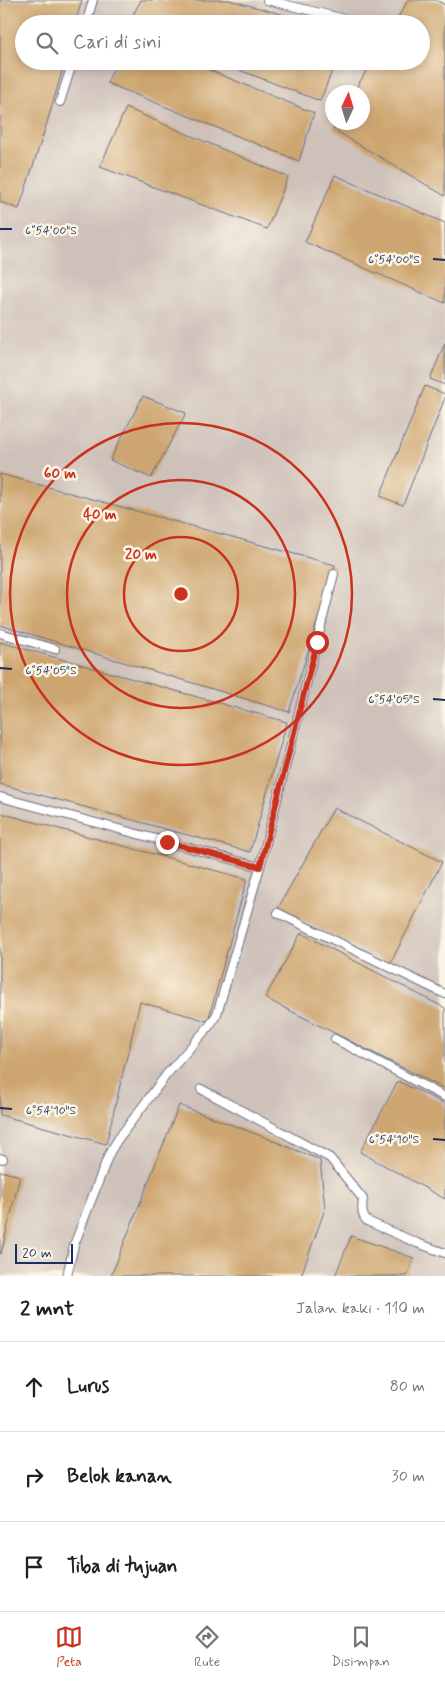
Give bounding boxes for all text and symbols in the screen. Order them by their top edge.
search box [15,15,430,70]
icon: search [33,29,61,57]
text: Cari di sini [73,30,161,55]
north arrow [325,85,370,130]
text: 6°54'00"S [25,223,77,239]
text: 6°54'00"S [368,252,420,268]
text: 60 m [44,464,76,484]
text: 40 m [83,505,117,525]
text: 20 m [125,545,157,565]
centre of rings [172,585,190,603]
route start [306,631,329,654]
text: 6°54'05"S [25,663,77,679]
text: 6°54'05"S [368,692,420,708]
route end [156,831,179,854]
text: 6°54'10"S [26,1103,77,1119]
text: 6°54'10"S [369,1132,420,1148]
scale bar [15,1241,72,1264]
text: 20 m [22,1244,52,1262]
text: 2 mnt [20,1295,74,1323]
text: Jalan kaki · 110 m [296,1298,425,1319]
icon: ahead [20,1373,48,1401]
text: Lurus [67,1374,109,1399]
text: 80 m [390,1376,425,1397]
icon: right [20,1463,48,1491]
text: Belok kanan [67,1464,172,1489]
text: 30 m [392,1466,425,1487]
icon: arrive [20,1553,48,1581]
text: Tiba di tujuan [67,1554,178,1579]
tab: Peta [55,1623,83,1671]
tab: Rute [193,1623,221,1671]
tab: Disimpan [331,1623,390,1671]

